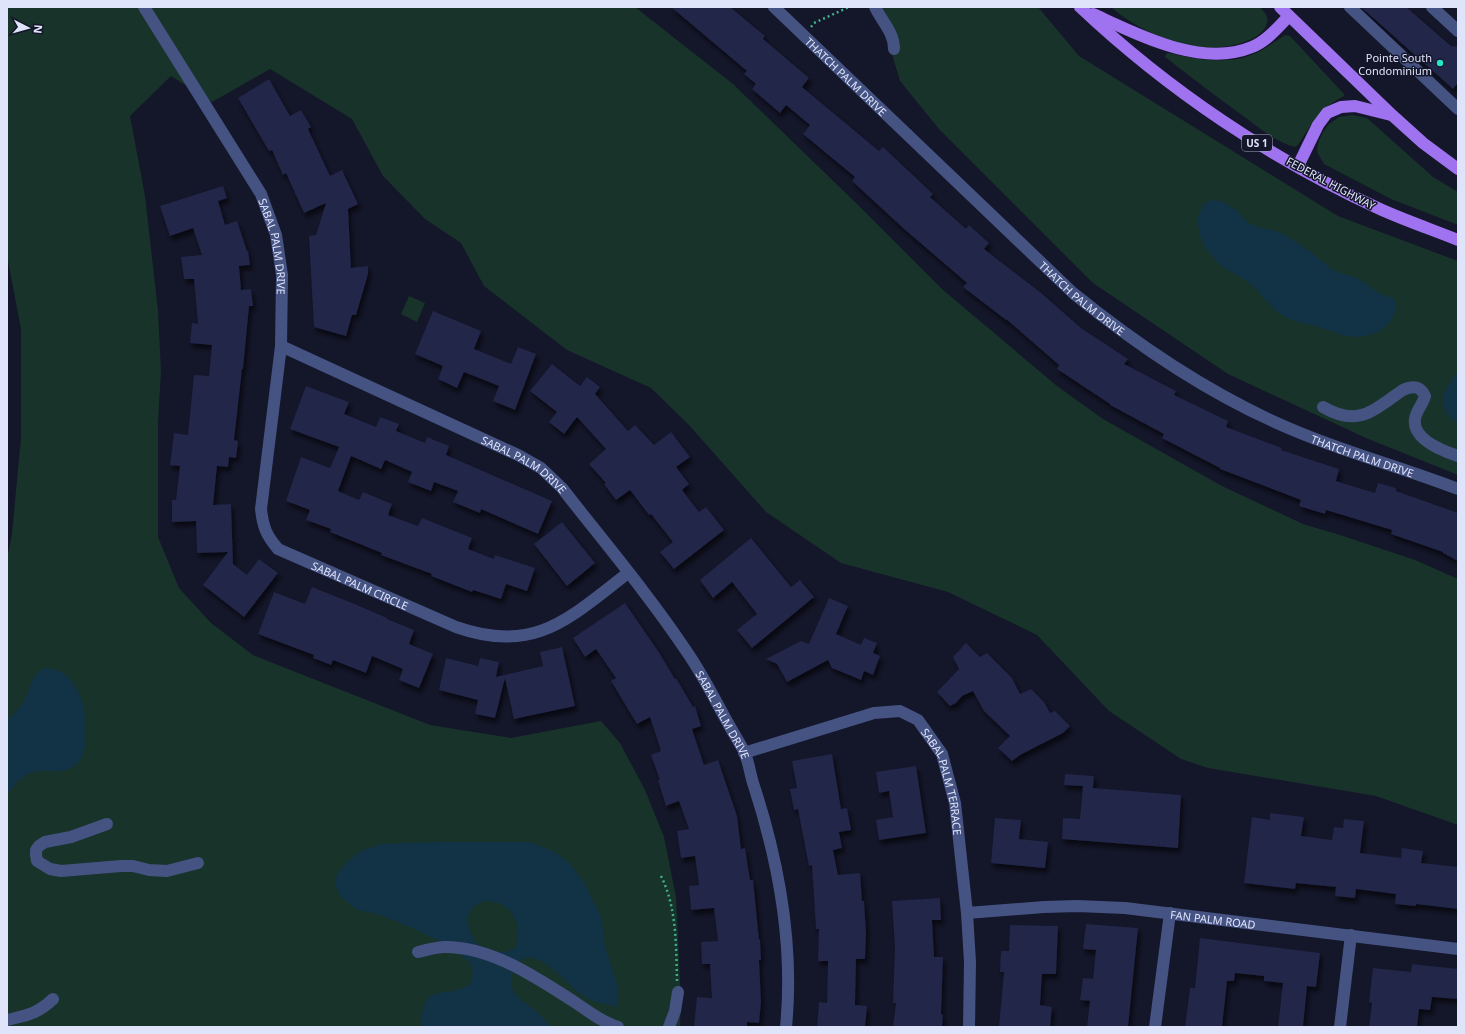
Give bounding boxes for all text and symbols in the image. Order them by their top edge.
north arrow [8,8,48,48]
text: N [31,24,46,34]
street label: THATCH PALM DRIVE [802,34,890,119]
place label: Pointe South Condominium [1358,50,1432,78]
marker: Pointe South Condominium [1435,58,1445,68]
road number: US 1 [1242,135,1272,151]
street label: FEDERAL HIGHWAY [1284,153,1379,213]
street label: SABAL PALM DRIVE [256,196,290,295]
street label: THATCH PALM DRIVE [1036,257,1128,338]
street label: THATCH PALM DRIVE [1309,431,1416,480]
street label: SABAL PALM DRIVE [479,432,571,496]
street label: SABAL PALM CIRCLE [310,557,411,613]
street label: SABAL PALM DRIVE [693,668,754,761]
street label: SABAL PALM TERRACE [918,725,966,836]
street label: FAN PALM ROAD [1170,906,1257,932]

